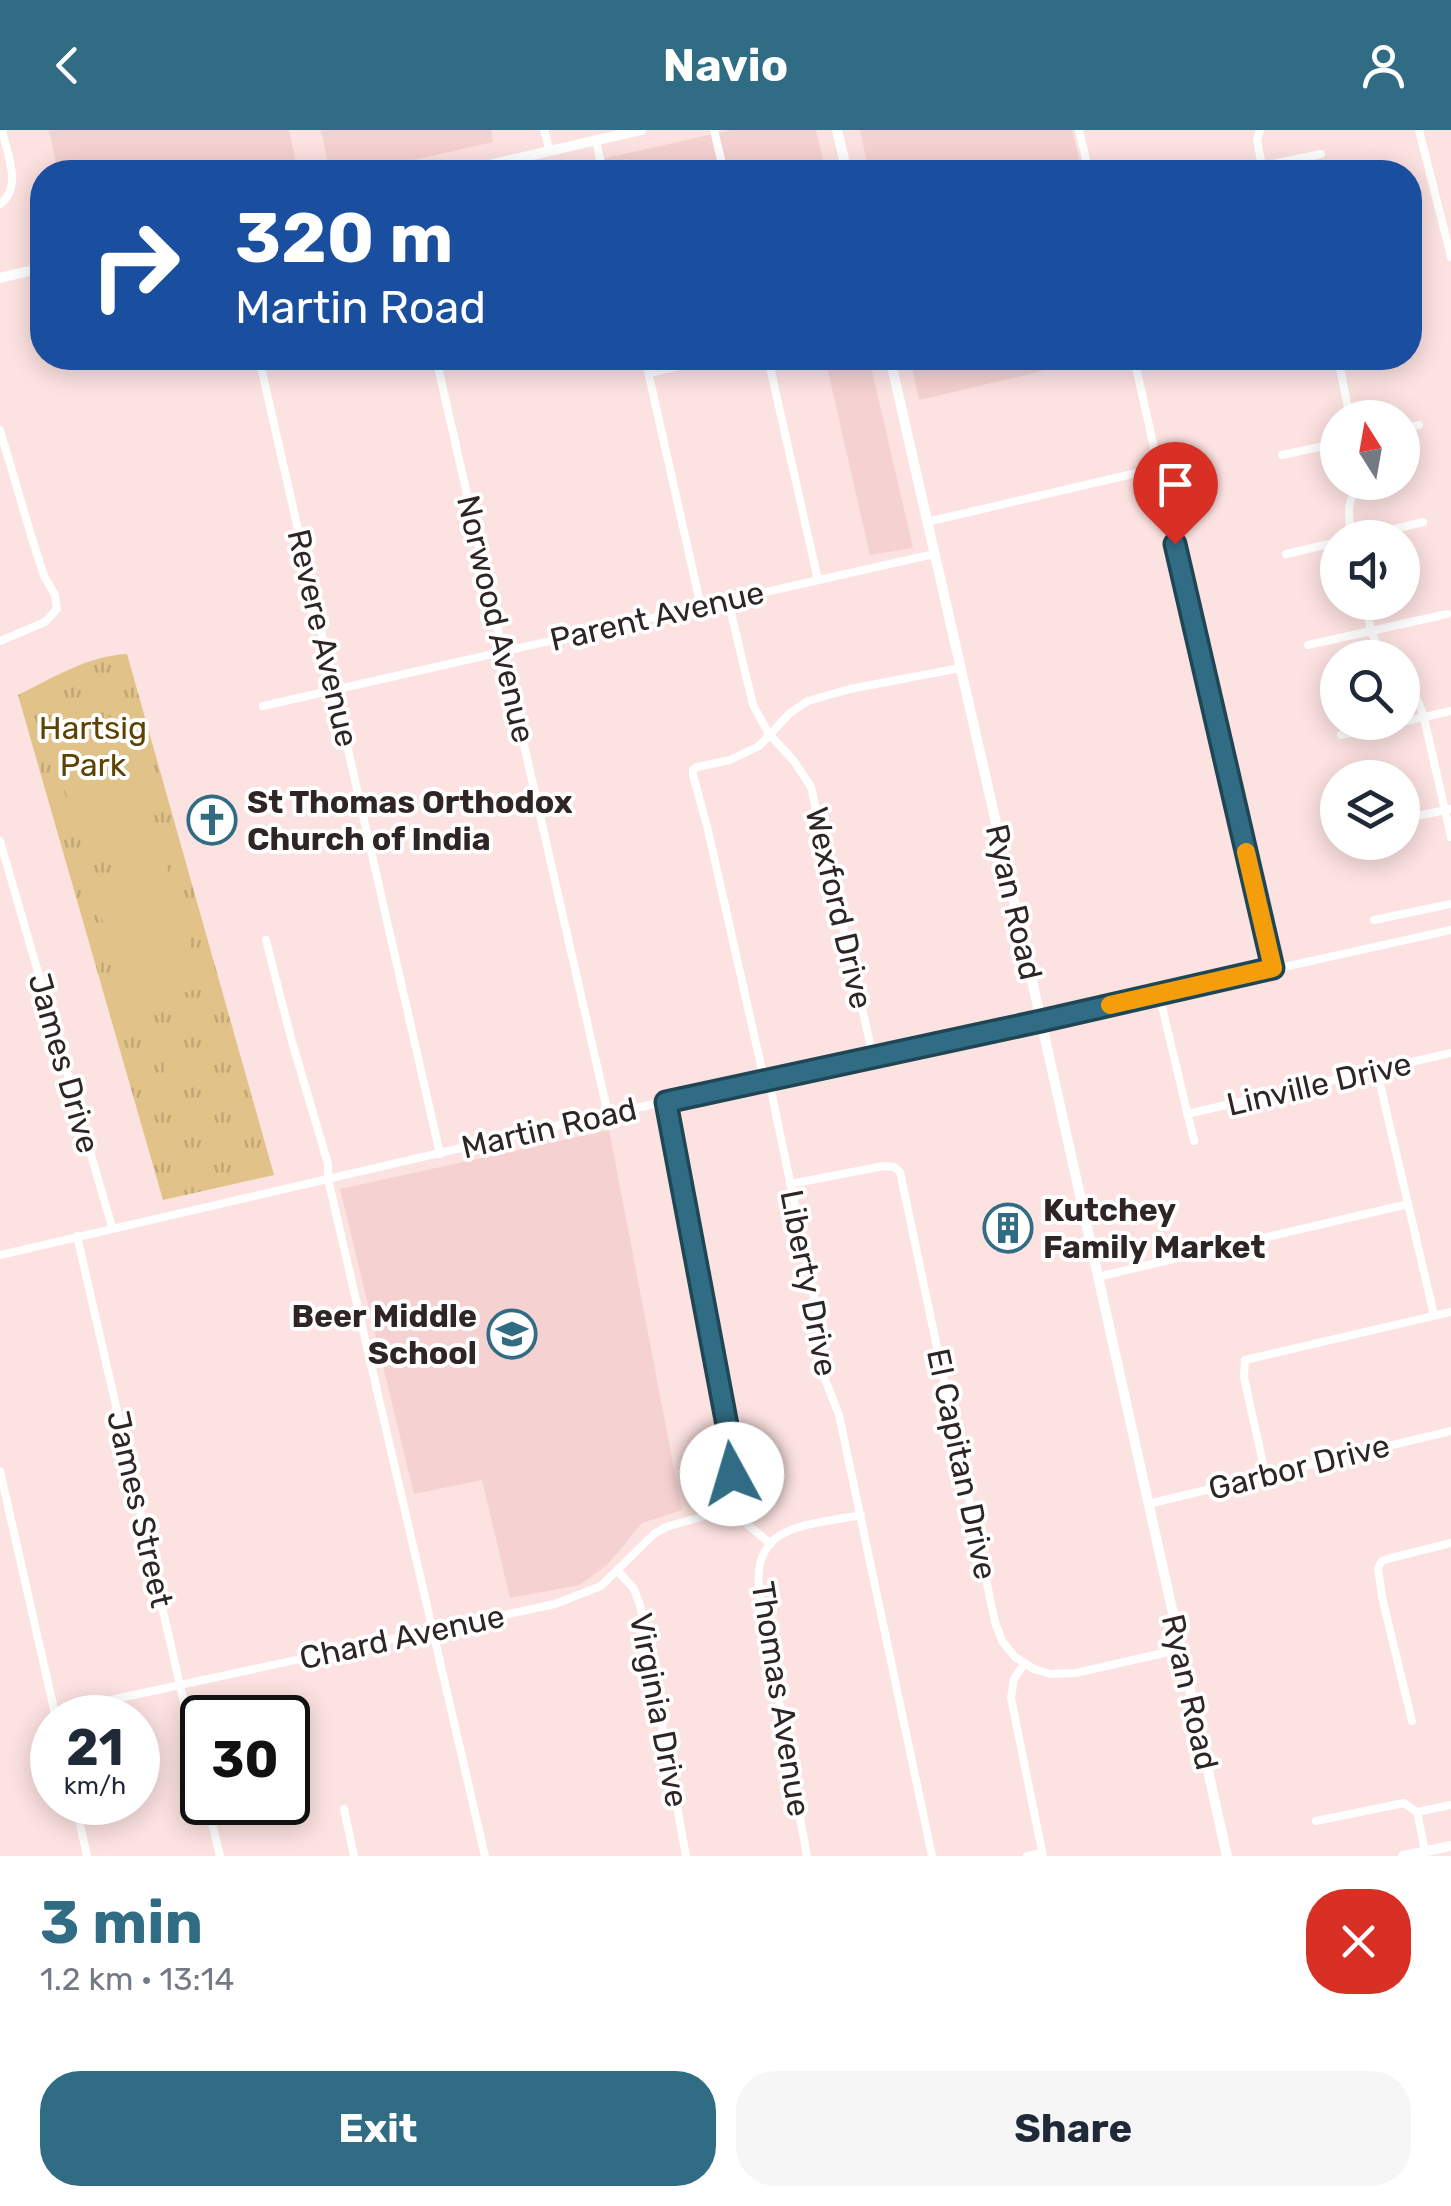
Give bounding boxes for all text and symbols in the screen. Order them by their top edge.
icon: back [40,38,95,93]
icon: person [1356,38,1411,93]
text: Navio [663,39,788,92]
text: 320 m [235,197,453,280]
icon: right [70,200,200,330]
text: Martin Road [235,281,486,334]
north arrow [1320,400,1420,500]
map controls [1320,400,1420,860]
pin [1133,442,1218,545]
icon: arrive [1148,457,1203,512]
street label: Norwood Avenue [449,492,543,746]
button: sound [1320,520,1420,620]
street label: Revere Avenue [280,526,366,750]
street label: Parent Avenue [546,573,768,659]
button: search [1320,640,1420,740]
park label: Hartsig Park [39,709,147,784]
button: layers [1320,760,1420,860]
place label: St Thomas Orthodox Church of India [247,783,573,858]
church icon: St Thomas Orthodox Church of India [186,794,238,846]
street label: Wexford Drive [797,803,881,1013]
street label: Ryan Road [978,820,1050,984]
street label: James Drive [20,969,108,1157]
street label: Linville Drive [1223,1044,1415,1124]
street label: Martin Road [458,1089,640,1167]
street label: Liberty Drive [772,1187,846,1379]
place label: Kutchey Family Market [1043,1191,1266,1266]
building icon: Kutchey Family Market [982,1202,1034,1254]
place label: Beer Middle School [292,1297,477,1372]
school or university icon: Beer Middle School [486,1308,538,1360]
street label: El Capitan Drive [919,1345,1005,1583]
street label: James Street [99,1407,181,1611]
position arrow [680,1422,784,1526]
street label: Garbor Drive [1204,1426,1394,1508]
street label: Thomas Avenue [744,1579,818,1819]
street label: Chard Avenue [296,1597,508,1677]
street label: Virginia Drive [622,1610,696,1810]
street label: Ryan Road [1154,1610,1226,1774]
speed limit sign: 30 [180,1695,310,1825]
text: 21 [66,1718,124,1778]
text: km/h [64,1771,126,1800]
text: 3 min [40,1887,203,1958]
button: close [1306,1889,1411,1994]
text: 1.2 km · 13:14 [40,1960,234,1998]
button: Exit [40,2071,716,2186]
button: Share [736,2071,1411,2186]

